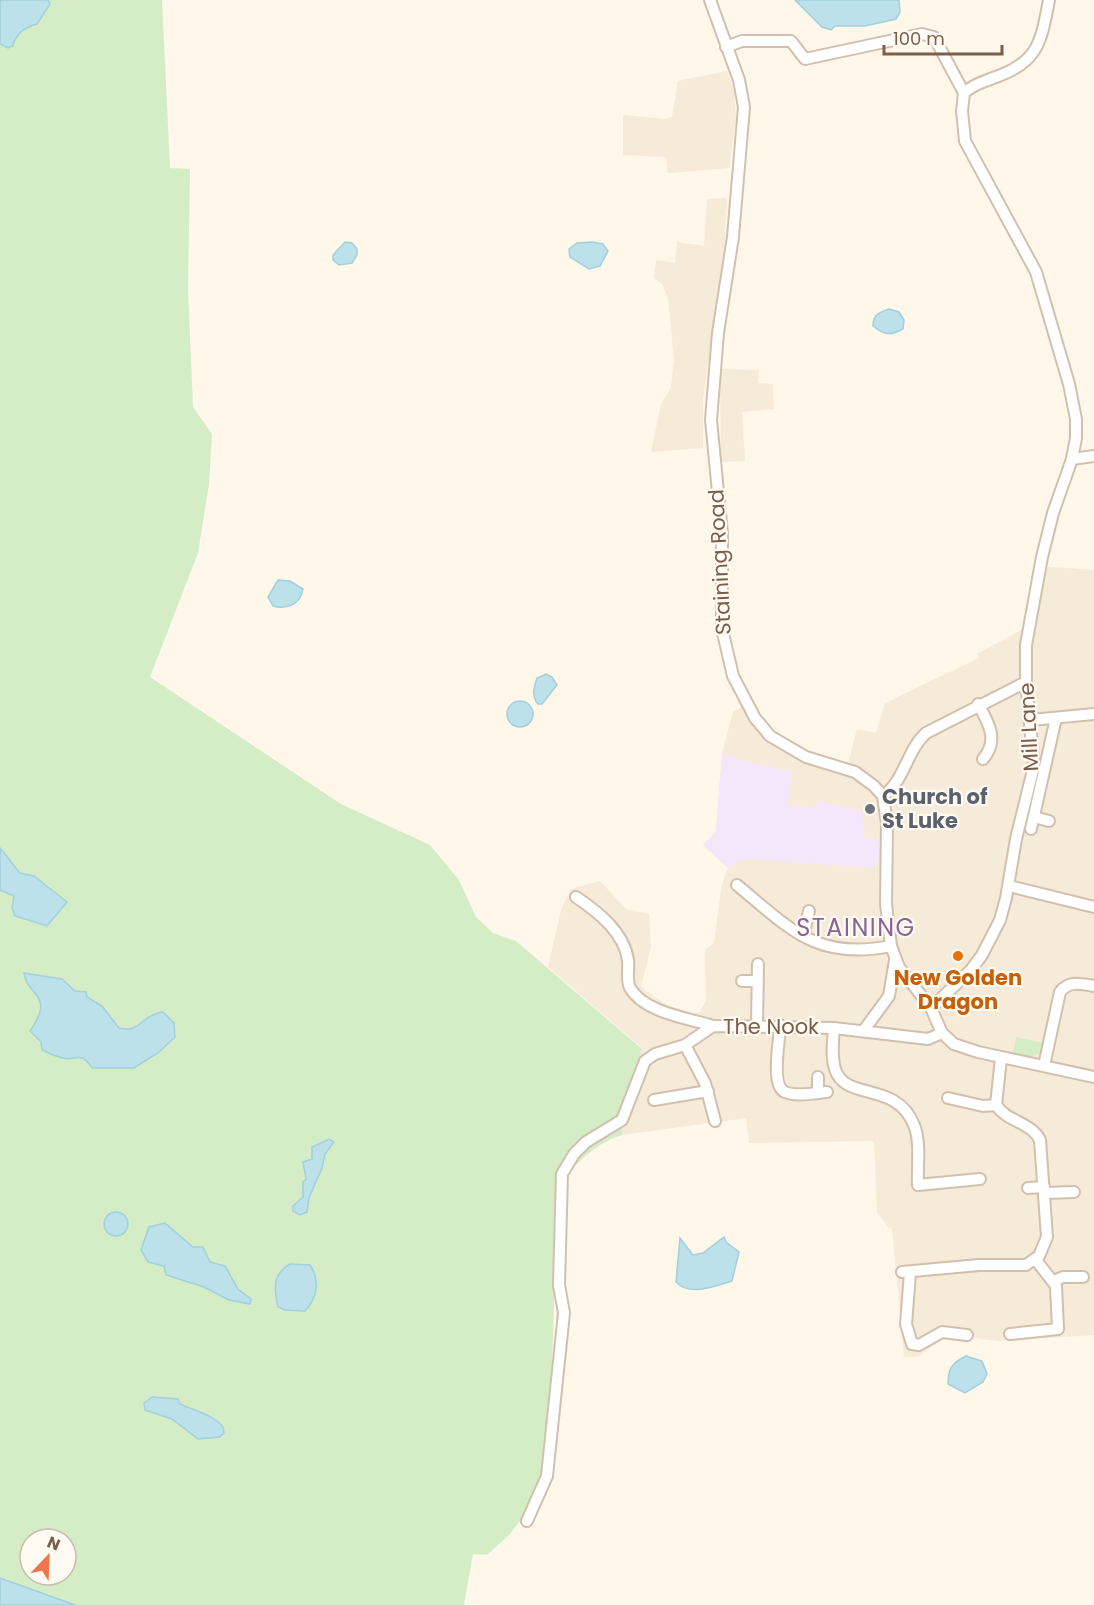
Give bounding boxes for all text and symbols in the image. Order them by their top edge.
scale bar [884,18,1002,56]
text: 100 m [893,26,945,51]
street label: Staining Road [701,488,738,636]
street label: Mill Lane [1012,682,1045,772]
place label: Church of St Luke [882,782,988,835]
marker: Church of St Luke [863,802,877,816]
district label: STAINING [796,911,916,944]
marker: New Golden Dragon [951,949,965,963]
place label: New Golden Dragon [894,963,1022,1016]
street label: The Nook [723,1012,819,1041]
north arrow [18,1527,78,1587]
text: N [44,1531,64,1557]

